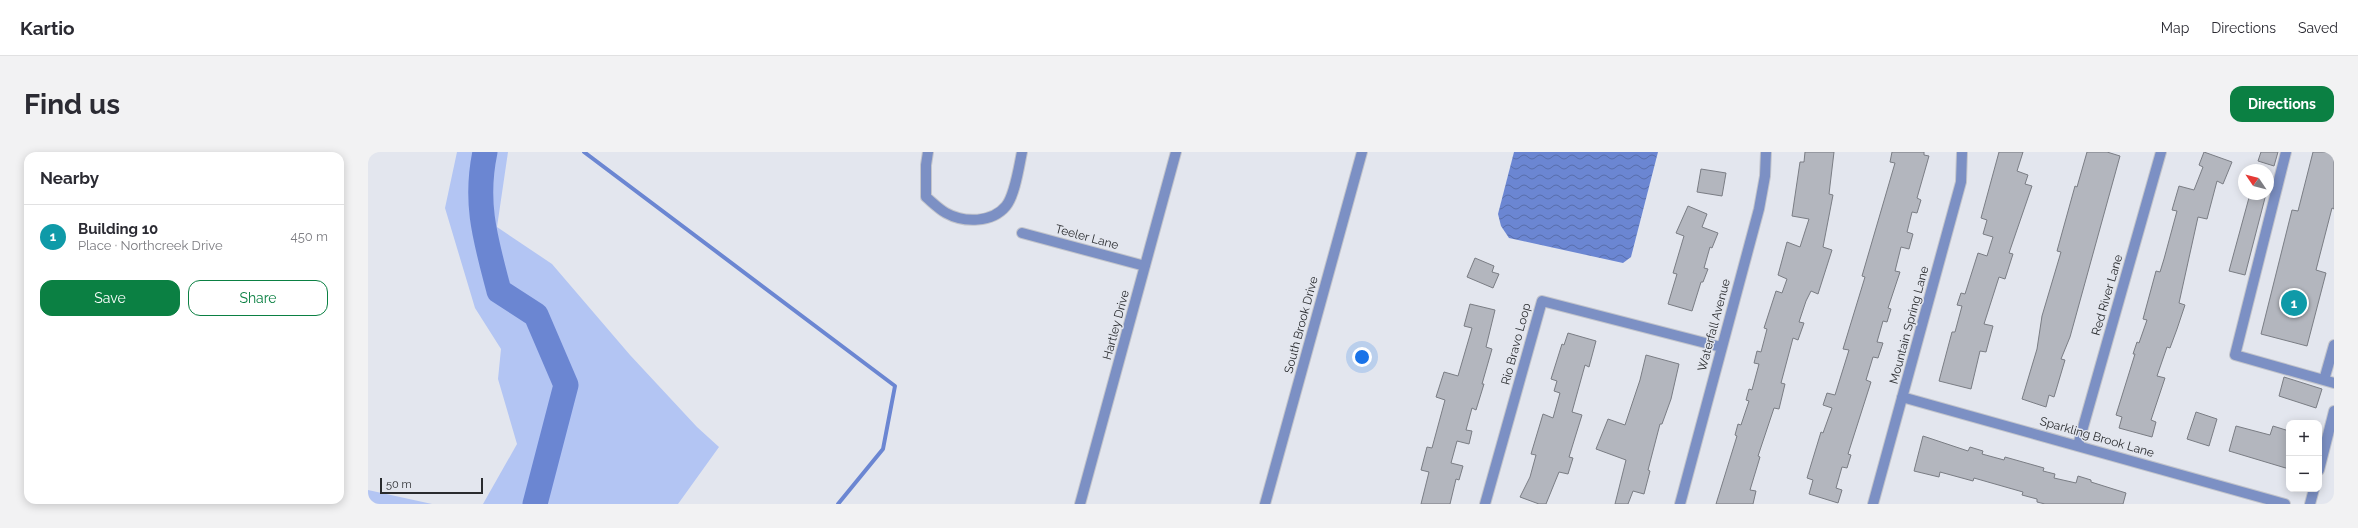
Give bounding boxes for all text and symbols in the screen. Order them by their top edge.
text: Kartio [20,17,75,39]
text: Map [2161,20,2189,36]
text: Directions [2211,20,2276,36]
text: Saved [2298,20,2338,36]
button: Directions [2230,86,2334,122]
text: Find us [24,88,120,121]
north arrow [2238,164,2274,200]
text: Nearby [40,168,99,188]
text: Building 10 [78,220,158,238]
street label: Teeler Lane [1054,222,1120,252]
text: 1 [50,229,56,244]
text: 450 m [291,229,328,244]
text: Place · Northcreek Drive [78,238,223,253]
street label: Red River Lane [2089,253,2125,337]
street label: Mountain Spring Lane [1887,265,1931,385]
street label: South Brook Drive [1281,275,1321,375]
street label: Waterfall Avenue [1695,277,1733,373]
button: Save [40,280,180,316]
button: Share [188,280,328,316]
pin: 1 [2281,288,2307,318]
street label: Hartley Drive [1100,289,1132,361]
street label: Rio Bravo Loop [1498,302,1534,386]
your location [1352,347,1372,367]
street label: Sparkling Brook Lane [2038,414,2156,460]
map controls [2286,420,2322,492]
button: + [2286,420,2322,456]
button: − [2286,456,2322,492]
scale bar [380,476,483,495]
text: 50 m [386,478,412,491]

